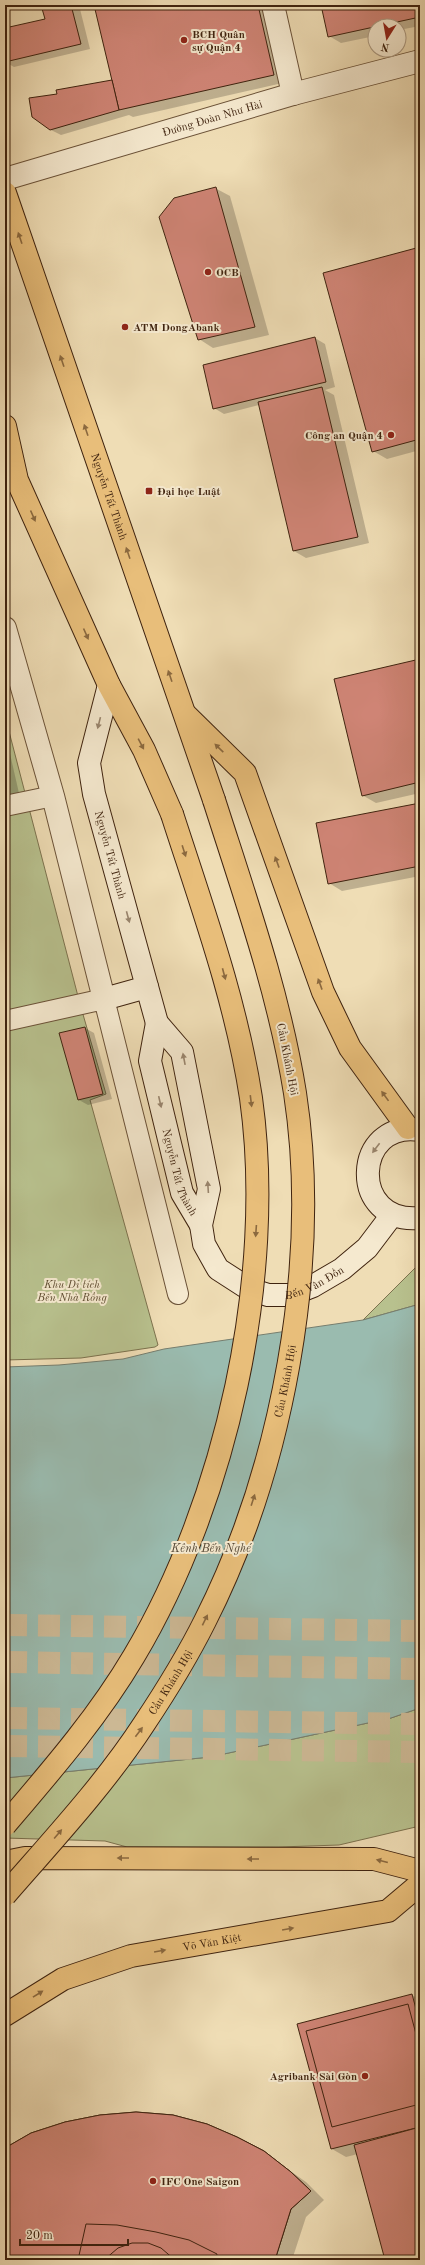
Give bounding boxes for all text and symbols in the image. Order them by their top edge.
north arrow [367,18,407,58]
place label: BCH Quân sự Quận 4 [192,30,245,54]
marker: BCH Quân sự Quận 4 [179,35,189,45]
text: N [380,40,391,53]
street label: Đường Đoàn Như Hài [161,99,264,139]
one-way arrow [17,232,23,244]
marker: OCB [203,267,213,277]
place label: OCB [216,268,239,279]
marker: ATM DongAbank [120,322,130,332]
place label: ATM DongAbank [133,323,220,334]
one-way arrow [59,355,65,367]
one-way arrow [82,424,88,436]
marker: Công an Quận 4 [386,430,396,440]
place label: Công an Quận 4 [305,431,383,442]
street label: Nguyễn Tất Thành [88,452,128,542]
marker: Đại học Luật [144,486,154,496]
place label: Đại học Luật [157,487,221,498]
one-way arrow [30,510,36,521]
one-way arrow [125,547,131,559]
one-way arrow [84,629,90,641]
one-way arrow [167,670,173,682]
one-way arrow [96,717,102,729]
one-way arrow [137,738,144,750]
one-way arrow [214,743,224,753]
street label: Nguyễn Tất Thành [92,810,127,901]
one-way arrow [181,845,187,857]
one-way arrow [273,855,279,867]
one-way arrow [125,910,131,923]
one-way arrow [221,969,227,981]
one-way arrow [317,978,323,990]
street label: Cầu Khánh Hội [274,1022,300,1096]
one-way arrow [180,1053,186,1065]
one-way arrow [381,1091,389,1102]
one-way arrow [248,1095,254,1108]
one-way arrow [158,1096,164,1109]
street label: Nguyễn Tất Thành [160,1128,198,1218]
one-way arrow [372,1143,380,1154]
one-way arrow [204,1181,211,1193]
one-way arrow [252,1225,259,1237]
street label: Bến Vân Đồn [285,1265,346,1302]
park label: Khu Di tích Bến Nhà Rồng [36,1280,107,1304]
street label: Cầu Khánh Hội [274,1344,299,1419]
one-way arrow [251,1493,257,1505]
water label: Kênh Bến Nghé [170,1543,252,1555]
one-way arrow [202,1615,208,1626]
street label: Cầu Khánh Hội [148,1649,195,1717]
one-way arrow [134,1726,143,1737]
one-way arrow [53,1829,62,1839]
one-way arrow [116,1855,129,1861]
one-way arrow [246,1856,259,1862]
one-way arrow [376,1858,388,1864]
one-way arrow [282,1925,294,1931]
street label: Võ Văn Kiệt [182,1933,242,1954]
one-way arrow [154,1948,166,1954]
one-way arrow [32,1991,44,1998]
marker: Agribank Sài Gòn [360,2071,370,2081]
place label: Agribank Sài Gòn [270,2072,357,2083]
marker: IFC One Saigon [148,2176,158,2186]
place label: IFC One Saigon [161,2177,239,2188]
scale bar [20,2221,128,2247]
text: 20 m [26,2230,53,2242]

